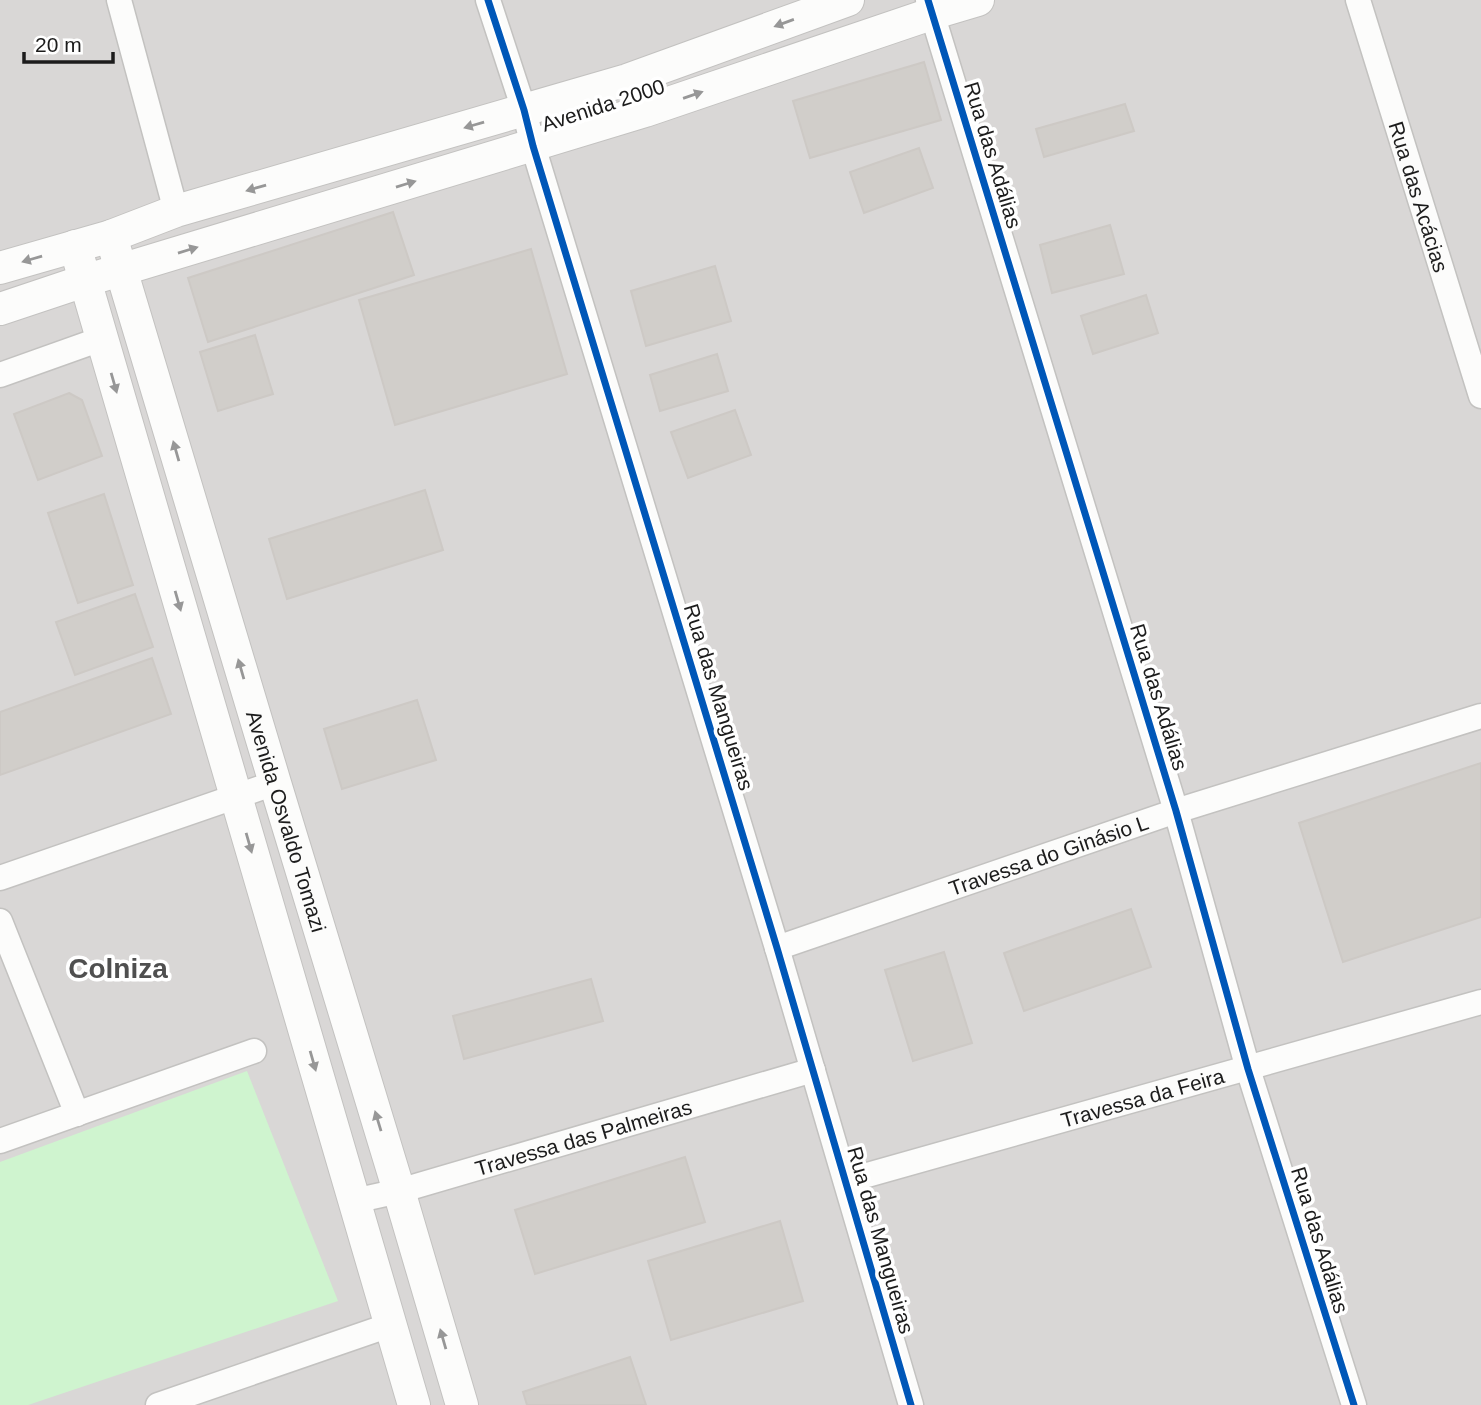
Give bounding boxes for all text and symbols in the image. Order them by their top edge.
one-way arrow [773,18,794,29]
scale bar [24,21,114,65]
text: 20 m [35,33,82,56]
street label: Avenida 2000 [539,74,667,136]
street label: Rua das Adálias [960,79,1026,231]
one-way arrow [682,89,703,100]
street label: Rua das Acácias [1385,119,1453,275]
one-way arrow [464,120,485,130]
one-way arrow [395,179,416,189]
one-way arrow [245,183,267,194]
one-way arrow [178,245,199,255]
one-way arrow [21,254,43,265]
one-way arrow [109,372,120,394]
one-way arrow [171,440,181,461]
one-way arrow [174,591,184,612]
street label: Rua das Mangueiras [680,601,758,793]
street label: Rua das Adálias [1126,621,1192,773]
one-way arrow [235,658,245,679]
street label: Avenida Osvaldo Tomazi [242,708,331,935]
street label: Travessa do Ginásio L [946,810,1151,900]
one-way arrow [245,833,255,854]
district label: Colniza [68,953,168,984]
one-way arrow [308,1051,318,1072]
street label: Travessa da Feira [1058,1063,1227,1131]
street label: Travessa das Palmeiras [472,1095,694,1180]
one-way arrow [372,1111,383,1132]
street label: Rua das Mangueiras [843,1144,919,1336]
street label: Rua das Adálias [1287,1164,1353,1316]
one-way arrow [437,1329,447,1350]

